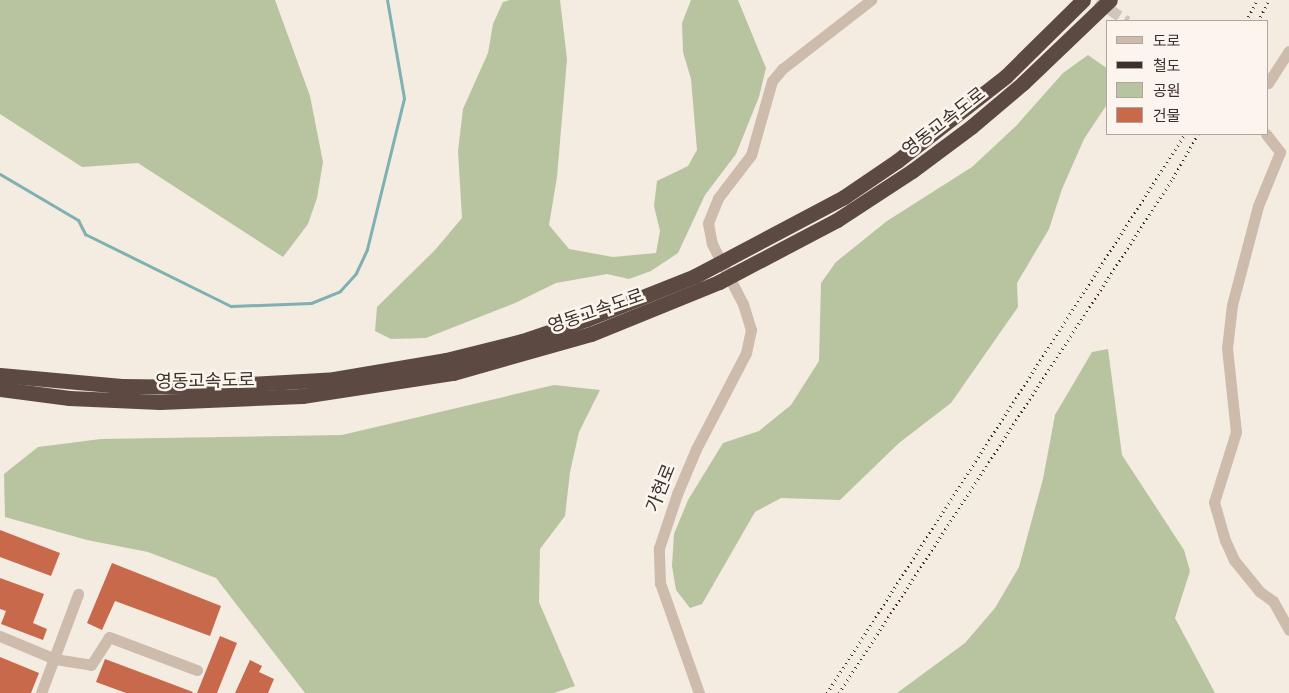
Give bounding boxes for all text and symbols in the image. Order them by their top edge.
legend [1106,20,1269,135]
text: 도로 [1153,32,1181,50]
text: 철도 [1153,57,1181,75]
text: 공원 [1153,82,1181,100]
street label: 영동고속도로 [898,83,990,161]
text: 건물 [1153,107,1181,125]
street label: 영동고속도로 [546,285,646,337]
street label: 영동고속도로 [155,369,255,393]
street label: 가현로 [642,461,680,515]

